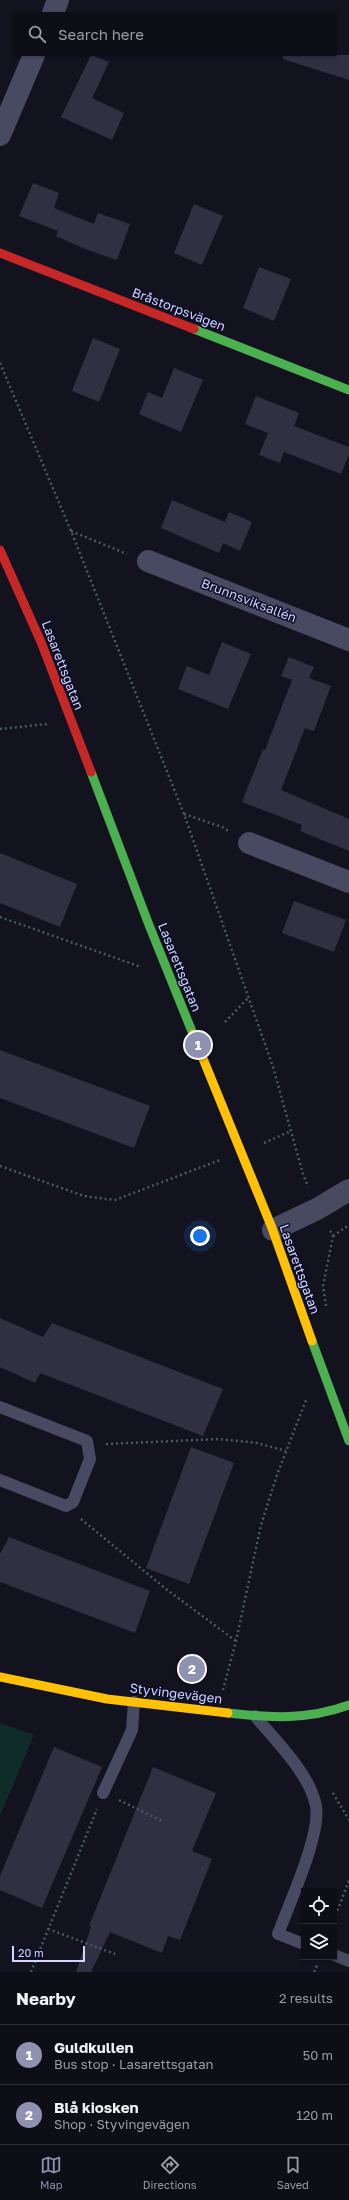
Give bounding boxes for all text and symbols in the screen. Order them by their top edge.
search box [12,12,337,56]
icon: search [26,23,48,45]
text: Search here [58,25,144,43]
street label: Bråstorpsvägen [130,284,228,334]
street label: Brunnsviksallén [199,575,299,625]
street label: Lasarettsgatan [39,618,87,712]
street label: Lasarettsgatan [155,920,205,1014]
pin: 1 [185,1030,211,1060]
street label: Lasarettsgatan [276,1222,324,1316]
your location [190,1226,210,1246]
pin: 2 [179,1654,205,1684]
street label: Styvingevägen [129,1679,223,1707]
map controls [301,1888,337,1960]
button: locate [301,1888,337,1924]
button: layers [301,1924,337,1960]
scale bar [12,1944,85,1963]
text: 20 m [18,1946,44,1959]
text: Nearby [16,1988,76,2009]
text: 2 results [279,1990,333,2006]
text: Guldkullen [54,2038,134,2056]
text: 1 [26,2047,32,2063]
text: 50 m [303,2047,333,2063]
text: Bus stop · Lasarettsgatan [54,2056,214,2072]
text: Blå kiosken [54,2098,139,2116]
text: 2 [25,2107,33,2123]
text: 120 m [296,2107,333,2123]
text: Shop · Styvingevägen [54,2116,190,2132]
tab: Map [40,2154,63,2191]
tab: Directions [143,2154,197,2191]
tab: Saved [277,2154,309,2191]

